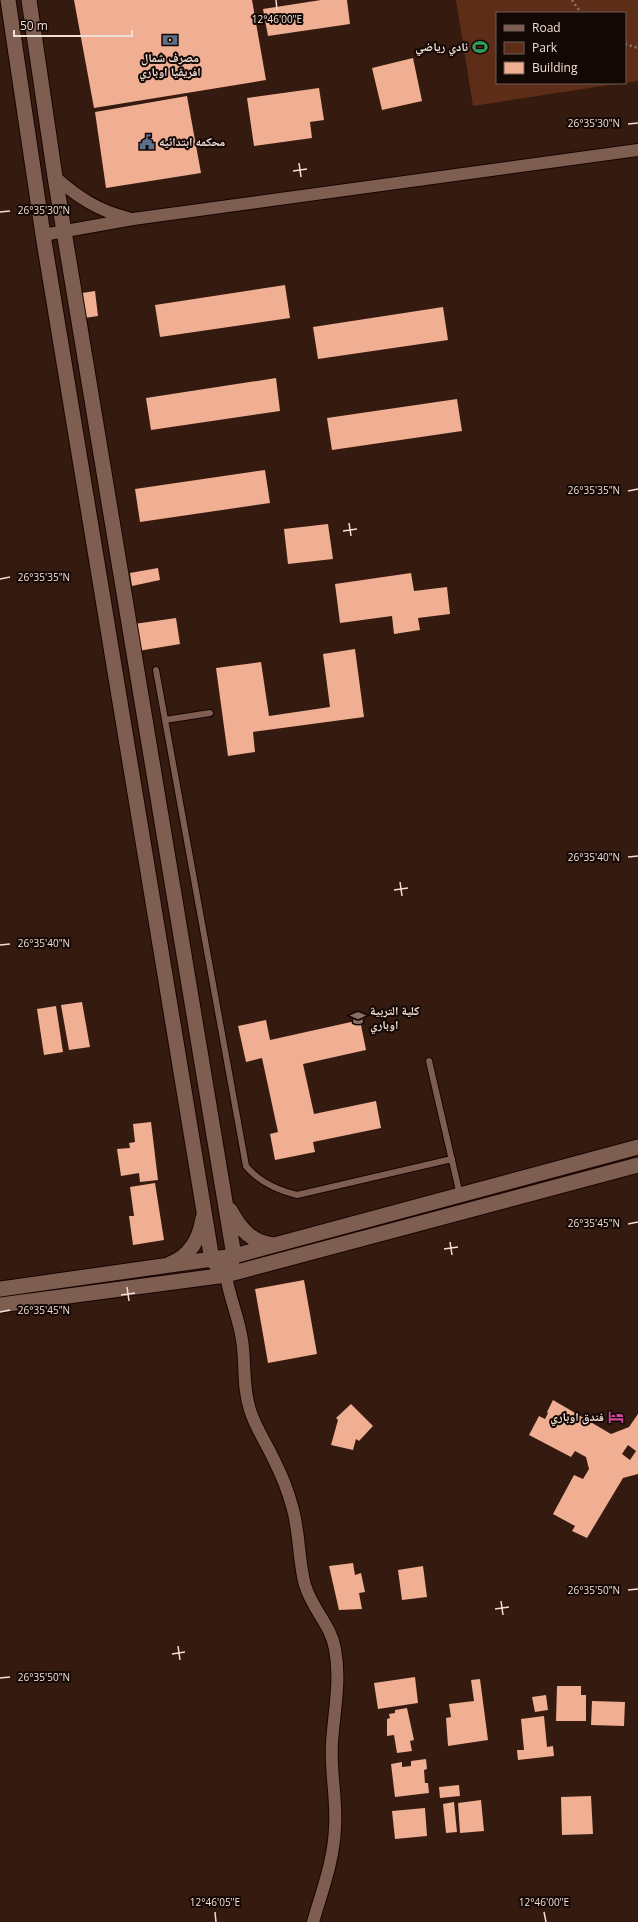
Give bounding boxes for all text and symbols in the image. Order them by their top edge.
scale bar [14,12,132,38]
text: 12°46'00"E [252,12,302,26]
legend [496,12,626,84]
text: 50 m [20,17,48,34]
text: Road [532,19,561,36]
bank icon: مصرف شمال افريقيا اوباري [161,31,179,49]
place label: نادي رياضي [415,38,468,57]
sports icon: نادي رياضي [471,38,489,56]
text: Park [532,39,558,56]
place label: مصرف شمال افريقيا اوباري [139,49,201,82]
text: Building [532,59,578,76]
text: 26°35'30"N [568,116,620,130]
public building icon: محكمه ابتدائيه [138,133,156,151]
place label: محكمه ابتدائيه [159,133,226,150]
text: 26°35'30"N [18,203,70,217]
text: 26°35'35"N [568,483,620,497]
text: 26°35'35"N [18,570,70,584]
text: 26°35'40"N [568,850,620,864]
text: 26°35'40"N [18,936,70,950]
place label: كلية التربية اوباري [370,1002,420,1035]
school or university icon: كلية التربية اوباري [349,1009,367,1027]
text: 26°35'45"N [568,1216,620,1230]
text: 26°35'45"N [18,1303,70,1317]
place label: فندق اوباري [550,1408,604,1427]
hotel icon: فندق اوباري [607,1408,625,1426]
text: 26°35'50"N [568,1583,620,1597]
text: 26°35'50"N [18,1670,70,1684]
text: 12°46'05"E [190,1895,240,1909]
text: 12°46'00"E [519,1895,569,1909]

